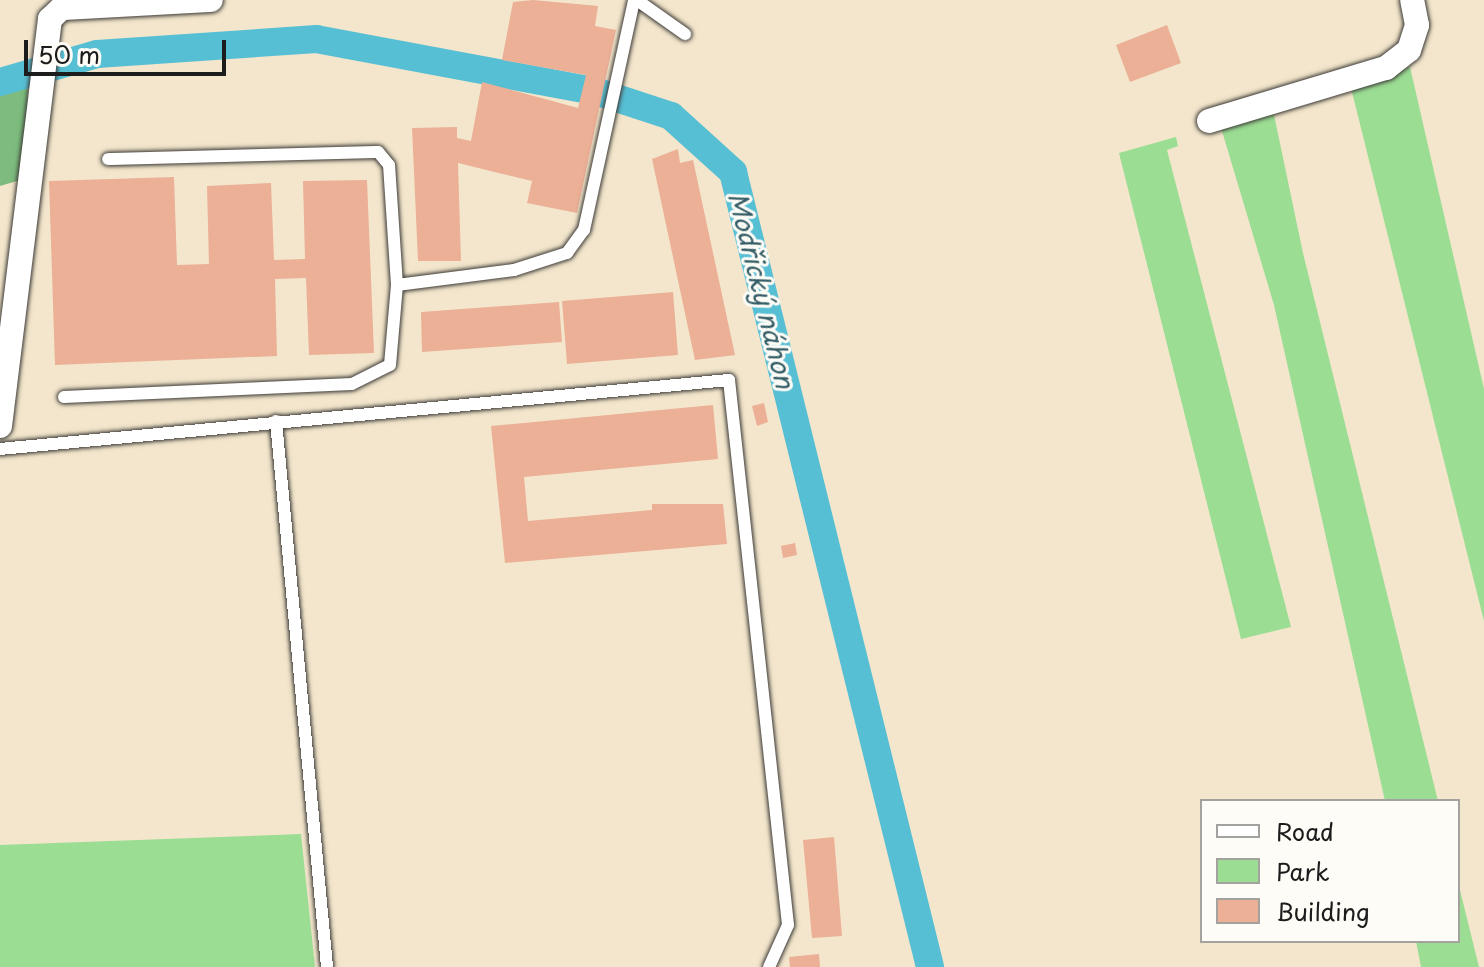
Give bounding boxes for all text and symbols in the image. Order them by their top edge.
scale bar [28,24,230,74]
text: 50 m [38,36,100,72]
water label: Modřický náhon [722,188,802,392]
legend [1200,799,1460,943]
text: Road [1276,813,1334,849]
text: Park [1276,853,1330,889]
text: Building [1276,893,1370,929]

